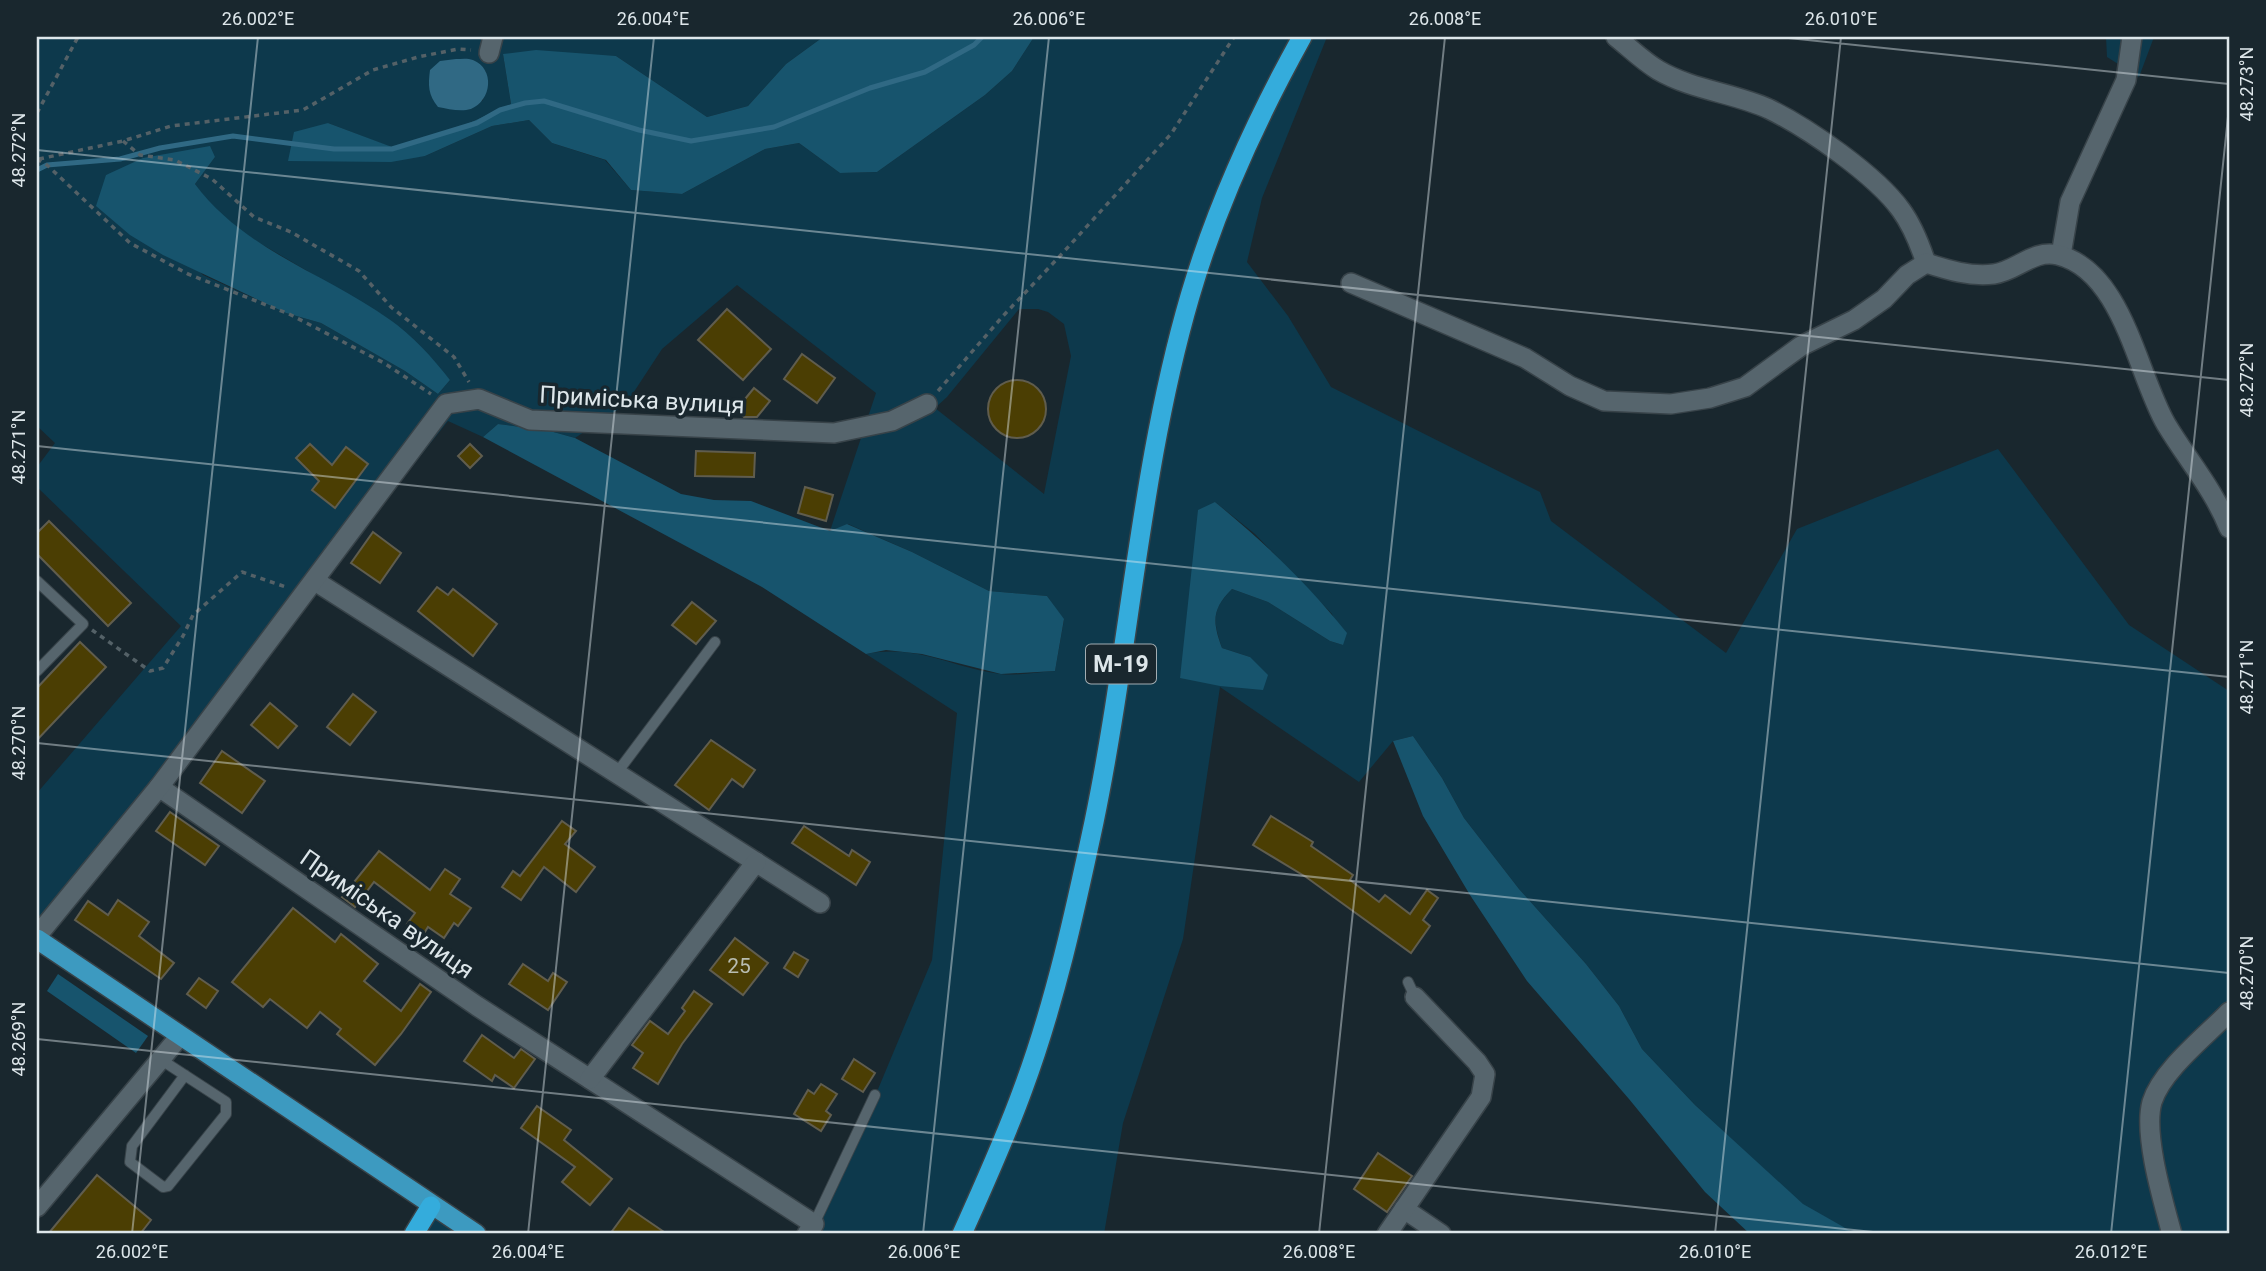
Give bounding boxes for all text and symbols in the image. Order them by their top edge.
text: 26.002°E [222,8,294,29]
text: 26.004°E [617,8,689,29]
text: 26.006°E [1013,8,1085,29]
text: 26.008°E [1409,8,1481,29]
text: 26.010°E [1805,8,1877,29]
text: 48.273°N [2236,47,2257,121]
text: 48.272°N [8,113,29,187]
text: 48.272°N [2236,343,2257,417]
street label: Приміська вулиця [539,381,745,419]
text: 48.271°N [8,410,29,484]
text: 48.271°N [2236,640,2257,714]
road number: М-19 [1086,644,1156,684]
text: 48.270°N [8,706,29,780]
street label: Приміська вулиця [295,844,479,984]
text: 48.270°N [2236,936,2257,1010]
house number: 25 [727,954,751,978]
text: 48.269°N [8,1002,29,1076]
text: 26.002°E [96,1241,168,1262]
text: 26.004°E [492,1241,564,1262]
text: 26.006°E [888,1241,960,1262]
text: 26.008°E [1283,1241,1355,1262]
text: 26.010°E [1679,1241,1751,1262]
text: 26.012°E [2075,1241,2147,1262]

